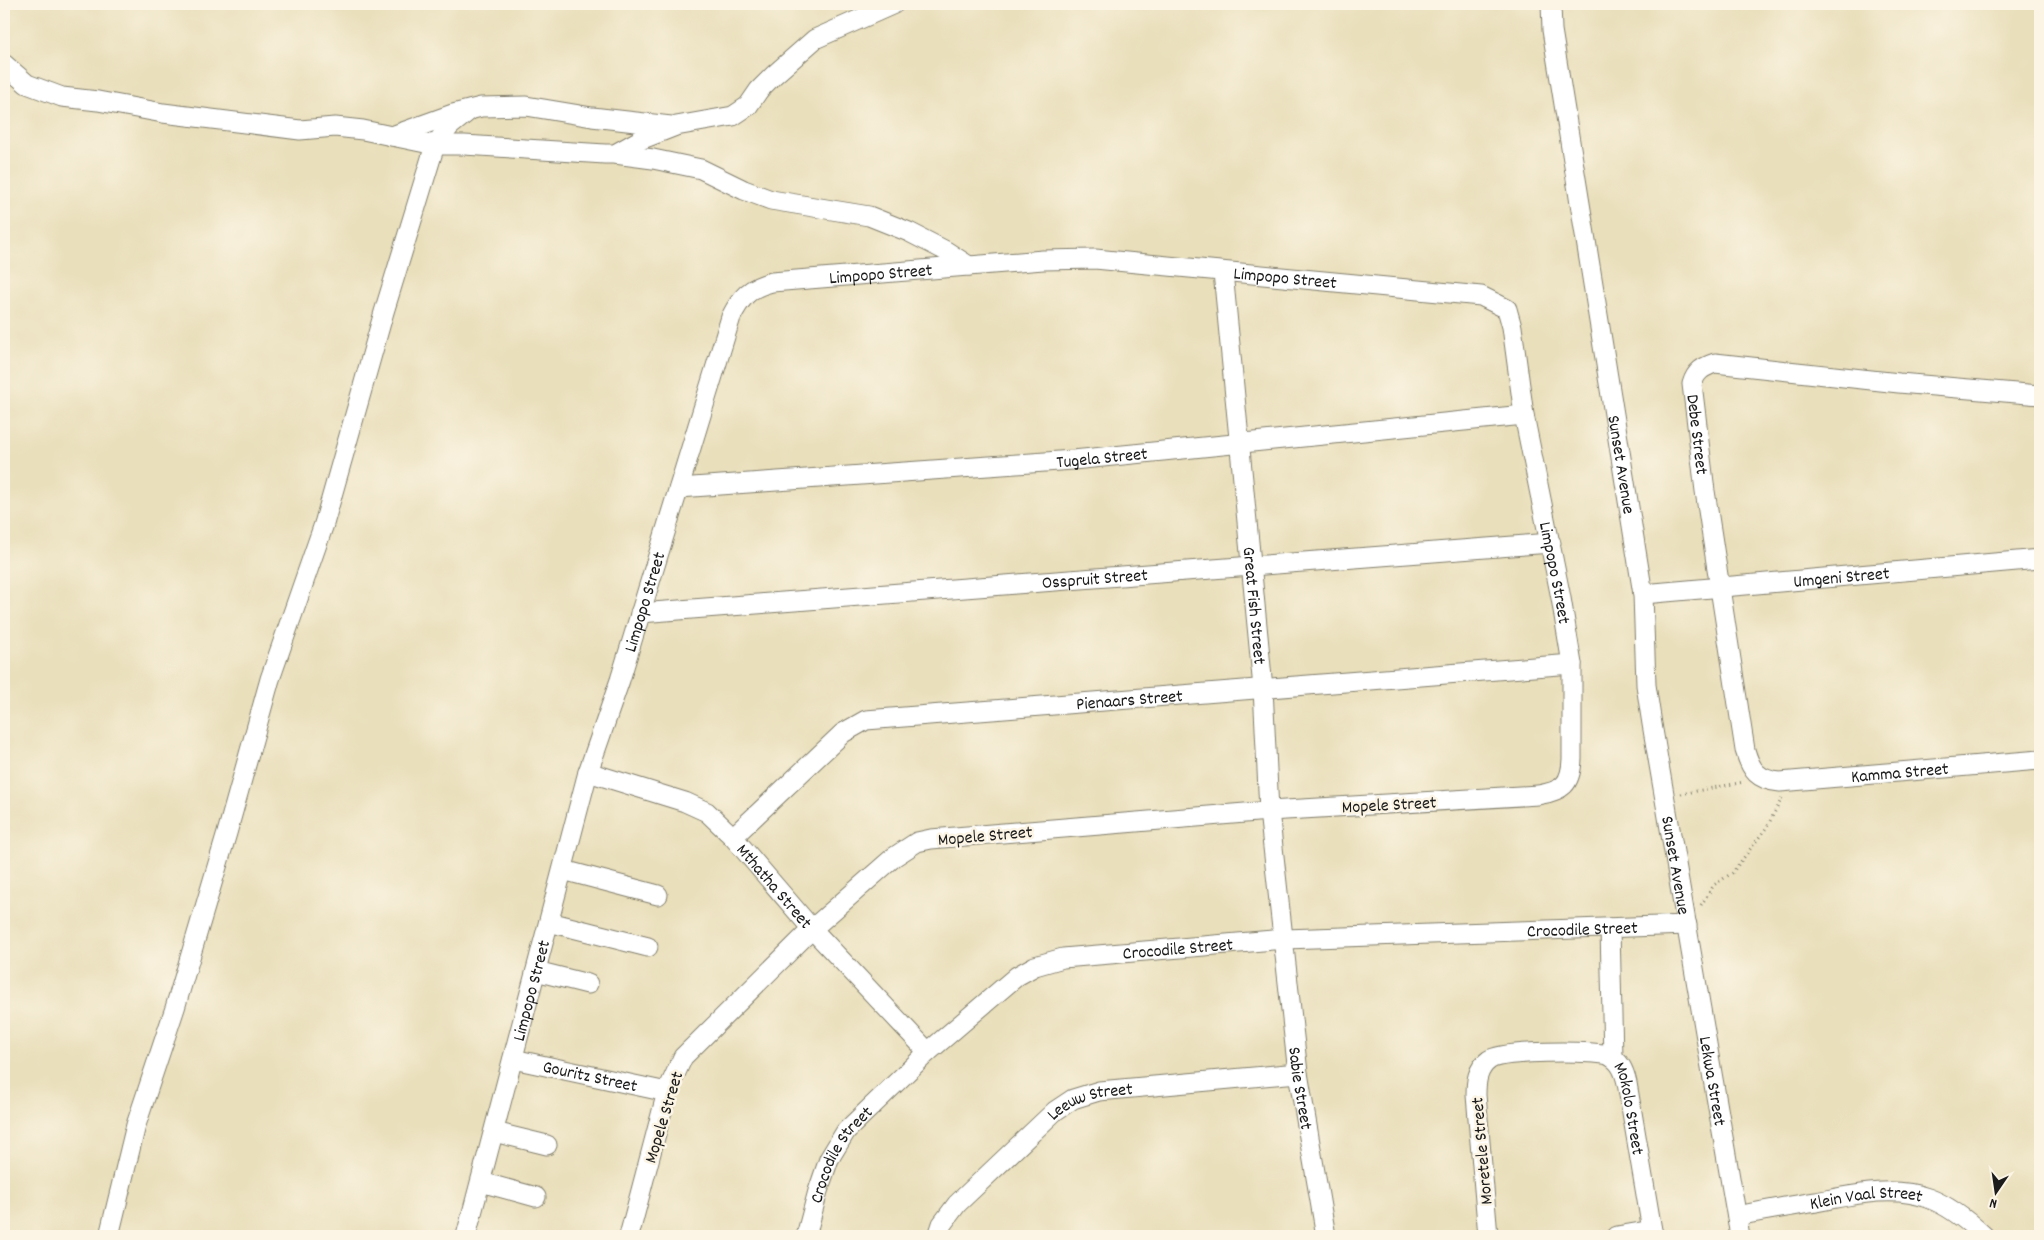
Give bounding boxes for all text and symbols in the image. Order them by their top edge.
street label: Limpopo Street [828,259,934,292]
street label: Limpopo Street [1232,262,1338,297]
street label: Debe Street [1678,393,1713,477]
street label: Sunset Avenue [1599,414,1640,516]
street label: Tugela Street [1056,443,1149,476]
street label: Limpopo Street [1531,520,1575,626]
street label: Great Fish Street [1234,546,1271,666]
street label: Limpopo Street [619,549,674,656]
street label: Umgeni Street [1792,562,1891,596]
street label: Osspruit Street [1041,564,1149,597]
street label: Pienaars Street [1075,685,1184,718]
street label: Kamma Street [1850,758,1950,791]
street label: Mopele Street [1341,792,1437,821]
street label: Sunset Avenue [1653,814,1695,917]
street label: Mopele Street [937,821,1034,854]
street label: Mthatha Street [729,839,817,936]
street label: Crocodile Street [1527,917,1638,946]
street label: Crocodile Street [1122,933,1235,968]
street label: Limpopo Street [508,937,558,1044]
street label: Lekwa Street [1691,1035,1731,1128]
street label: Sabie Street [1280,1046,1318,1132]
street label: Gouritz Street [540,1056,640,1100]
street label: Mokolo Street [1606,1058,1649,1157]
street label: Mopele Street [640,1068,691,1167]
street label: Leeuw Street [1042,1078,1134,1127]
street label: Moretele Street [1466,1096,1501,1206]
street label: Crocodile Street [805,1101,880,1206]
north arrow [1972,1168,2022,1218]
street label: Klein Vaal Street [1808,1182,1925,1218]
text: N [1988,1192,1999,1213]

